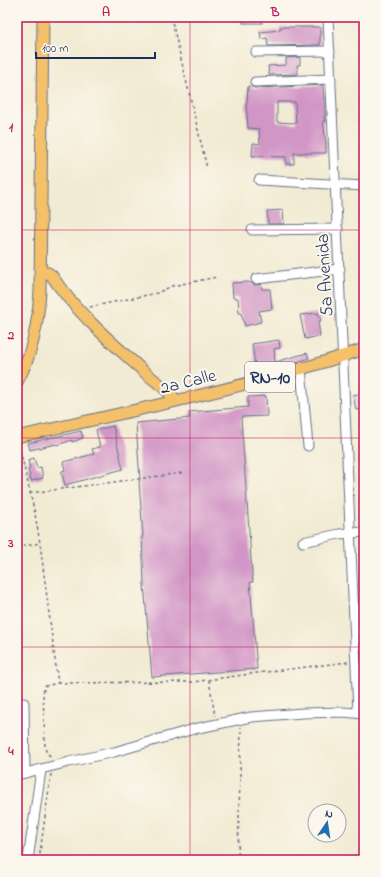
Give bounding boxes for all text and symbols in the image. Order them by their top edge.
text: A [102,3,110,22]
text: B [270,3,280,22]
scale bar [36,34,155,60]
text: 100 m [42,40,69,58]
text: 1 [9,118,14,137]
street label: 5a Avenida [311,233,341,317]
text: 2 [7,326,15,345]
road number: RN-10 [245,362,295,392]
street label: 2a Calle [158,363,220,402]
text: 3 [7,534,14,553]
text: 4 [7,742,14,761]
north arrow [307,803,347,843]
text: N [324,806,334,823]

